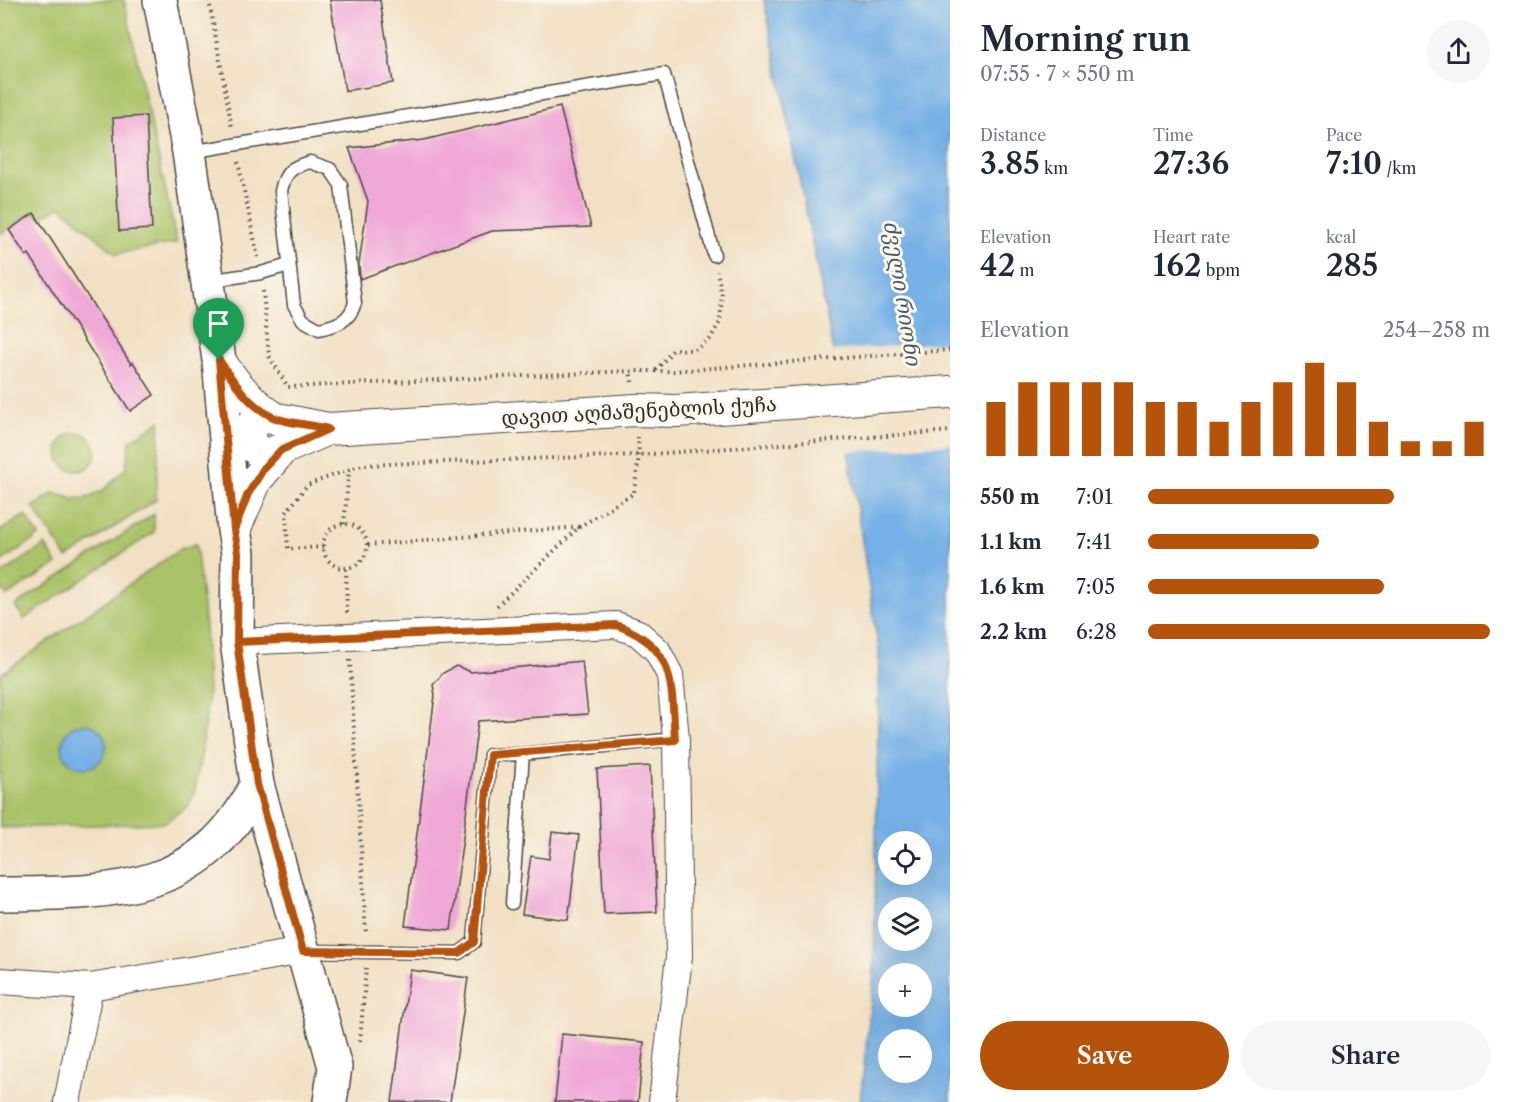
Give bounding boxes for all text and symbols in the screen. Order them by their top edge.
text: Morning run [980,19,1191,60]
button: share [1427,20,1490,83]
text: 07:55 · 7 × 550 m [980,62,1135,86]
text: Distance [980,125,1046,145]
text: Time [1153,125,1193,145]
text: Pace [1326,125,1362,145]
text: 3.85 [980,145,1040,182]
text: 27:36 [1153,145,1229,182]
text: 7:10 [1326,145,1382,182]
text: km [1040,158,1068,178]
text: /km [1382,158,1416,178]
water label: ძველი რიონი [878,219,926,368]
text: Elevation [980,227,1051,247]
text: Heart rate [1153,227,1230,247]
text: kcal [1326,227,1356,247]
text: 42 [980,247,1015,284]
text: 162 [1153,247,1202,284]
text: 285 [1326,247,1378,284]
text: m [1015,260,1034,280]
text: bpm [1202,260,1240,280]
pin [193,298,244,360]
icon: arrive [202,307,235,340]
text: Elevation [980,318,1069,342]
text: 254–258 m [1383,318,1490,342]
street label: დავით აღმაშენებლის ქუჩა [501,392,777,430]
text: 550 m [980,485,1040,509]
text: 7:01 [1076,485,1113,509]
text: 1.1 km [980,530,1042,554]
text: 7:41 [1076,530,1111,554]
text: 1.6 km [980,575,1045,599]
text: 7:05 [1076,575,1115,599]
text: 2.2 km [980,620,1047,644]
text: 6:28 [1076,620,1117,644]
map controls [878,831,932,1083]
button: locate [878,831,932,885]
button: layers [878,897,932,951]
button: + [878,963,932,1017]
button: Save [980,1021,1229,1090]
button: Share [1241,1021,1490,1090]
button: − [878,1029,932,1083]

